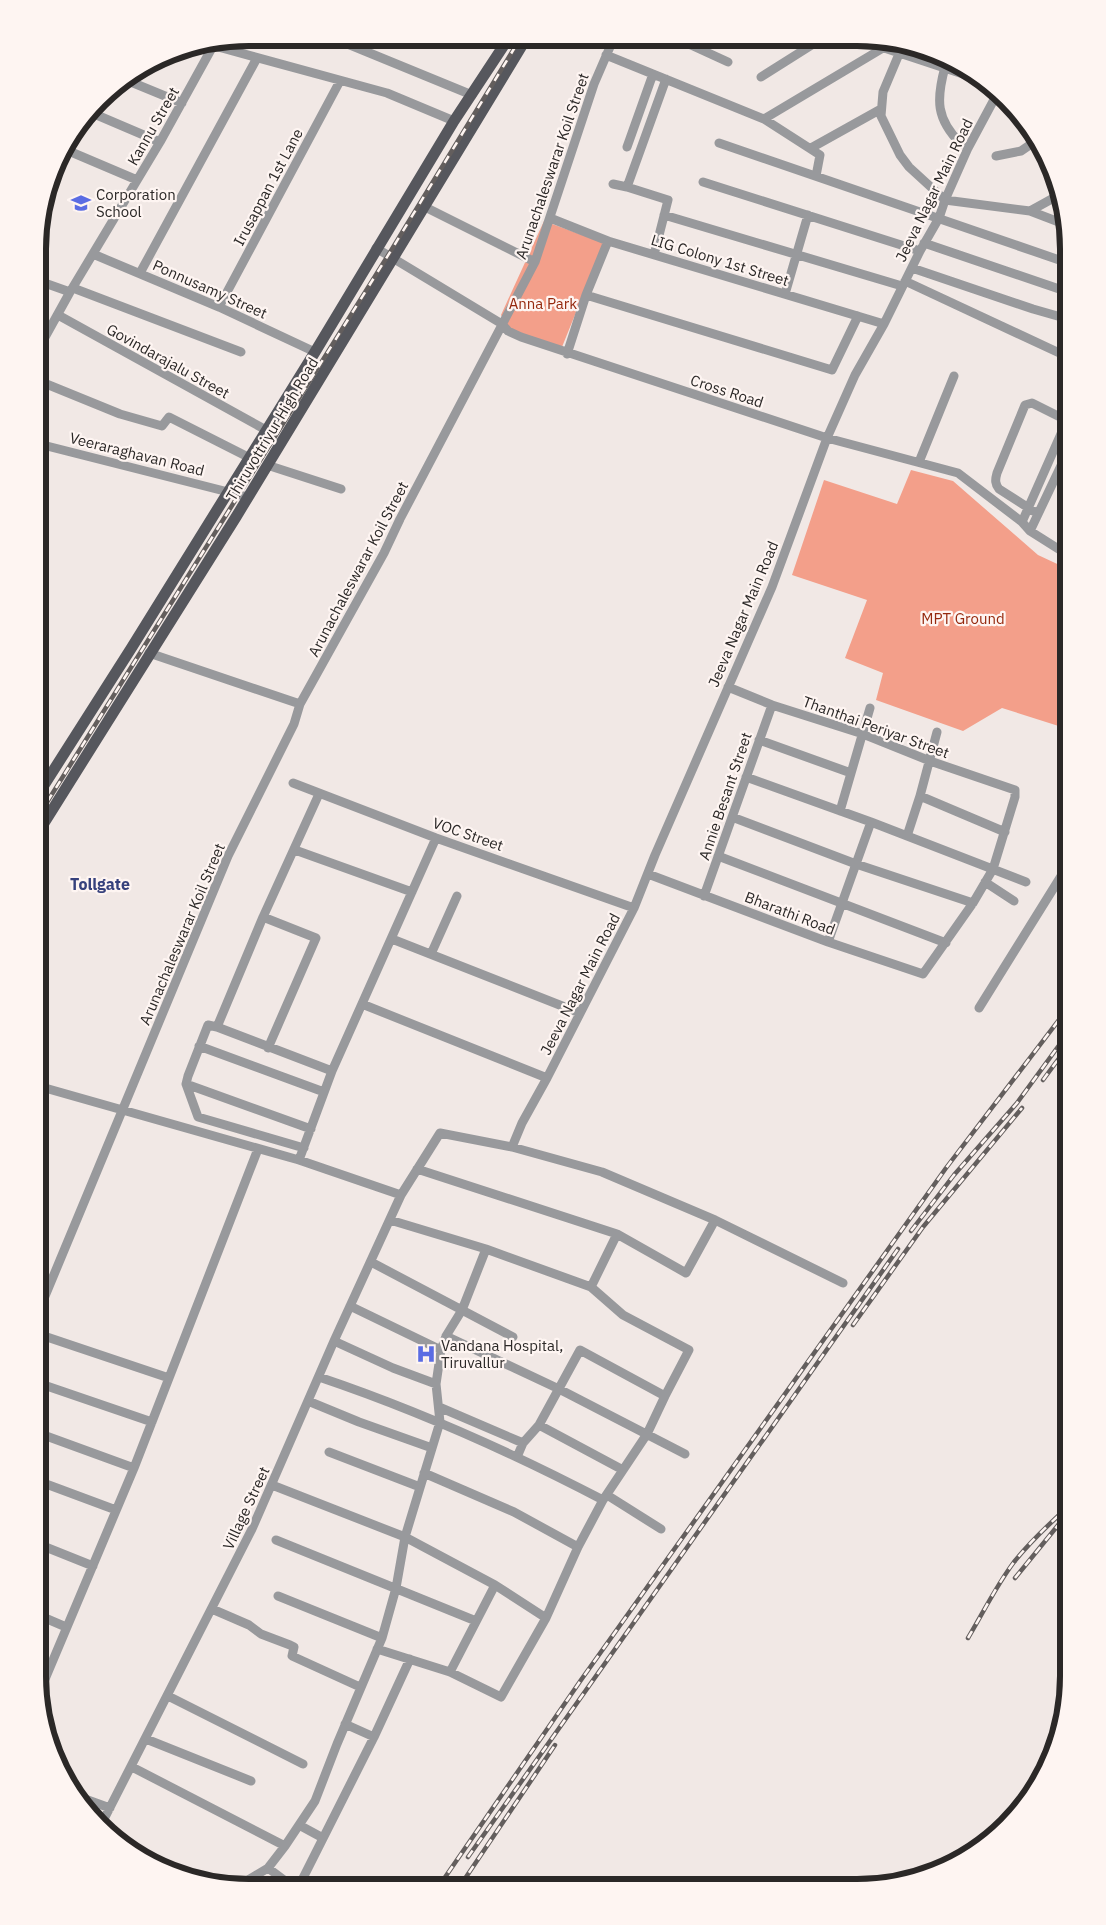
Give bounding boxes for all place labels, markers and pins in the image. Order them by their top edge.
place label: Corporation School [96,185,176,221]
school or university icon: Corporation School [70,192,92,214]
place label: Vandana Hospital, Tiruvallur [441,1336,563,1372]
hospital icon: Vandana Hospital, Tiruvallur [415,1343,437,1365]

